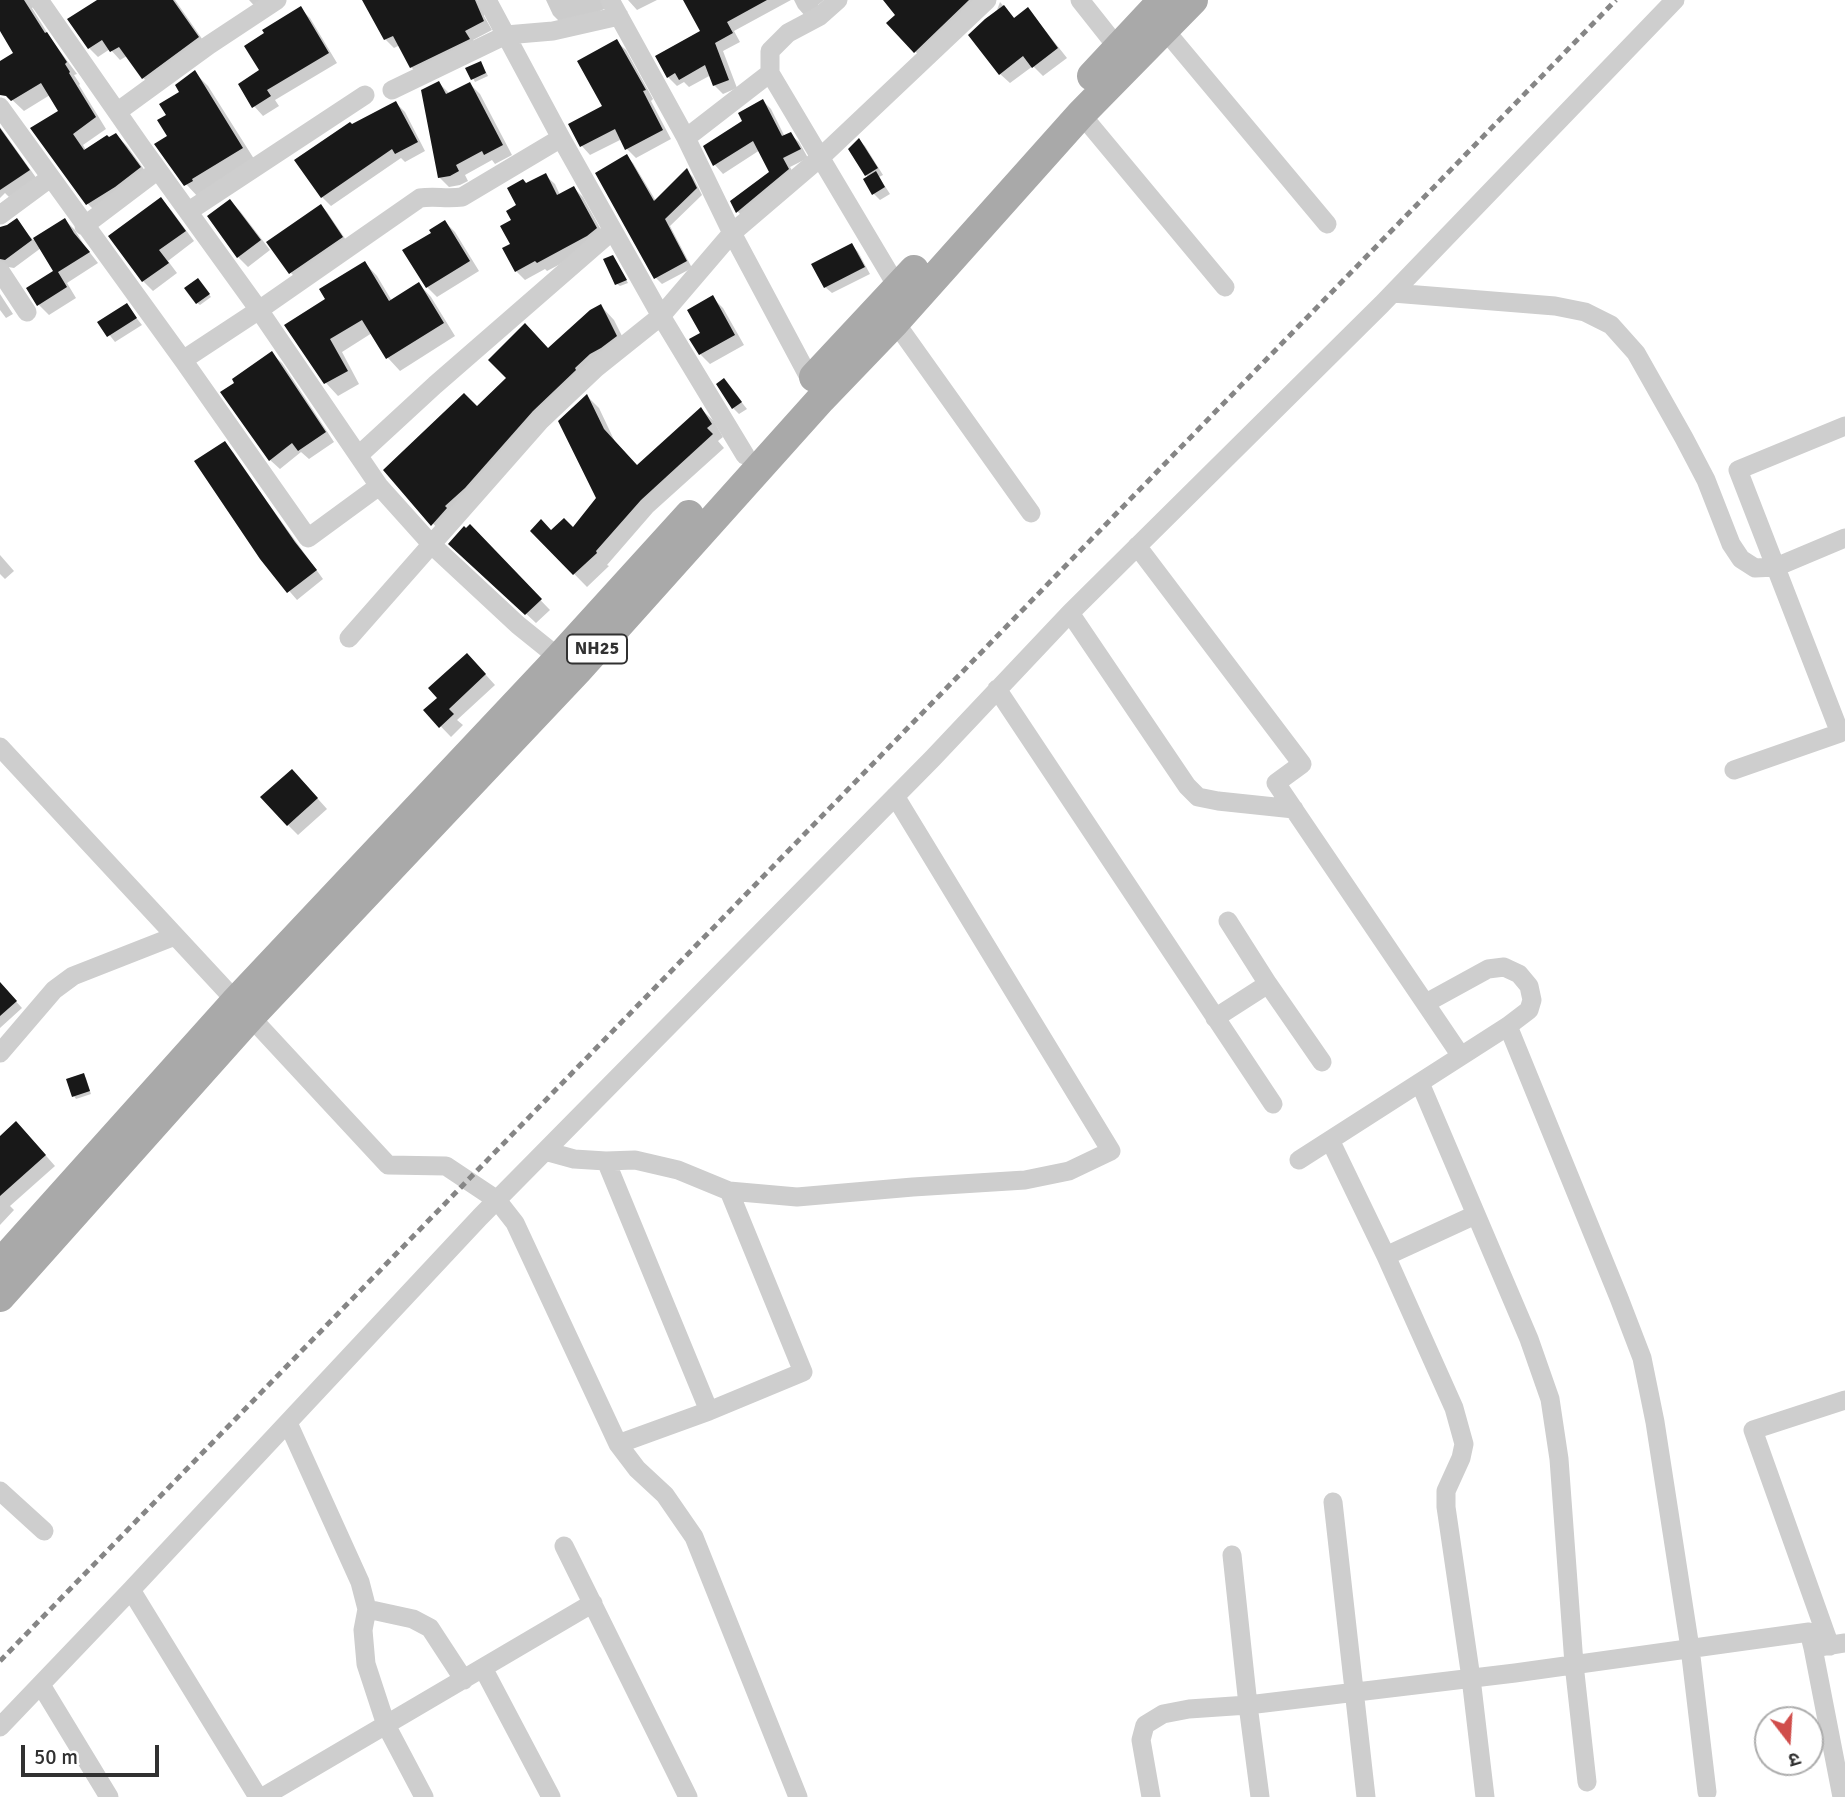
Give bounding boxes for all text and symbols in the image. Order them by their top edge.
road number: NH25 [567,634,627,664]
north arrow [1754,1706,1824,1776]
scale bar [24,1730,163,1774]
text: 50 m [34,1744,78,1770]
text: उ [1786,1746,1803,1772]

